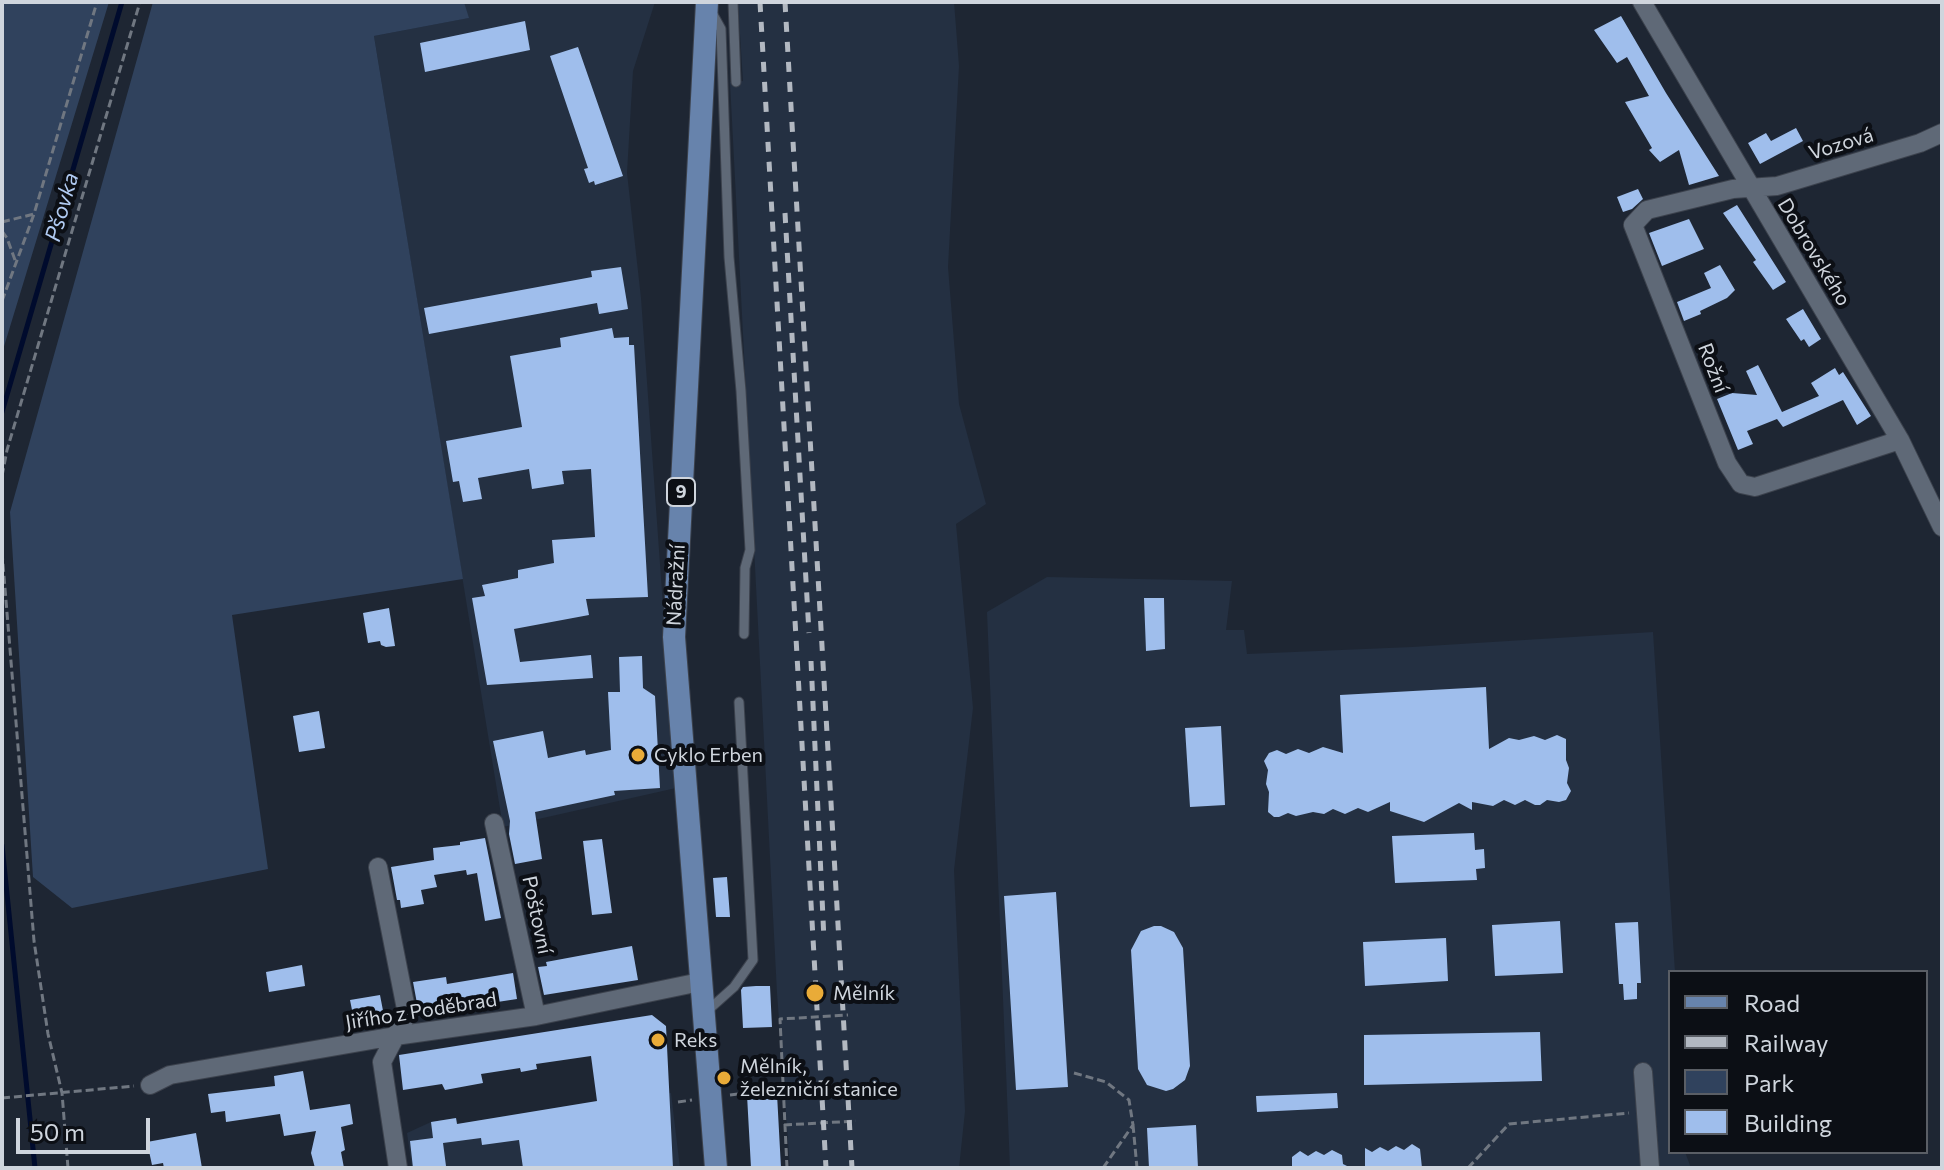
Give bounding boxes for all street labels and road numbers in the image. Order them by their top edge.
street label: Vozová [1806,123,1876,165]
street label: Dobrovského [1772,194,1856,310]
street label: Rožní [1693,340,1733,396]
road number: 9 [667,478,695,506]
street label: Nádražní [662,544,690,626]
street label: Poštovní [517,874,557,956]
street label: Jiřího z Poděbrad [344,987,498,1035]

